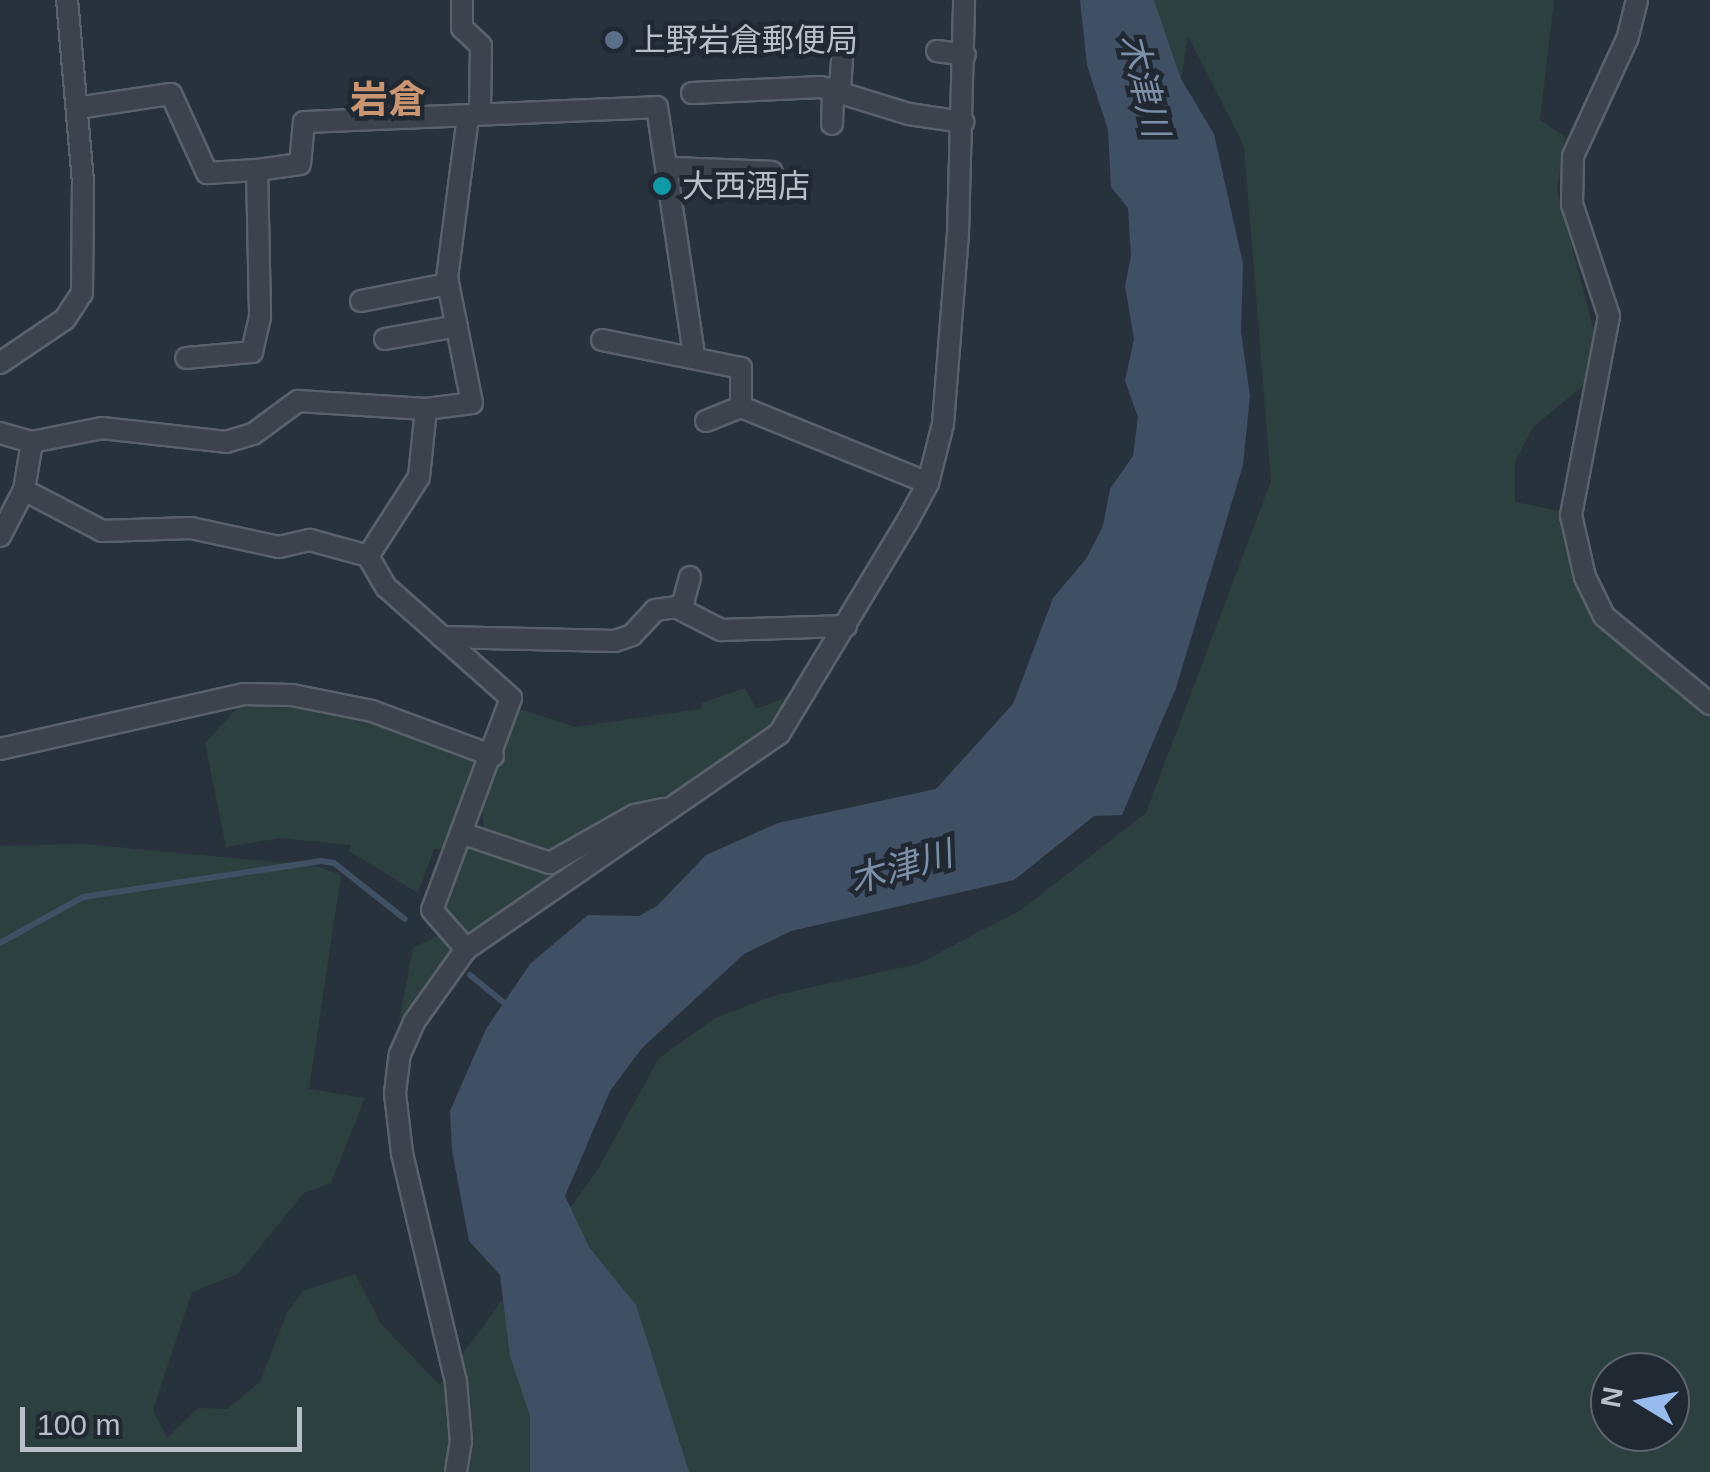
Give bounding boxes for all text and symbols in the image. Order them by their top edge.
place label: 上野岩倉郵便局 [634,21,858,59]
marker: 上野岩倉郵便局 [603,29,625,51]
water label: 木津川 [1111,29,1177,141]
district label: 岩倉 [350,78,426,124]
place label: 大西酒店 [682,167,810,205]
marker: 大西酒店 [651,175,673,197]
water label: 木津川 [845,832,957,902]
north arrow [1590,1352,1690,1452]
text: N [1595,1384,1629,1410]
scale bar [25,1387,308,1449]
text: 100 m [37,1408,120,1441]

